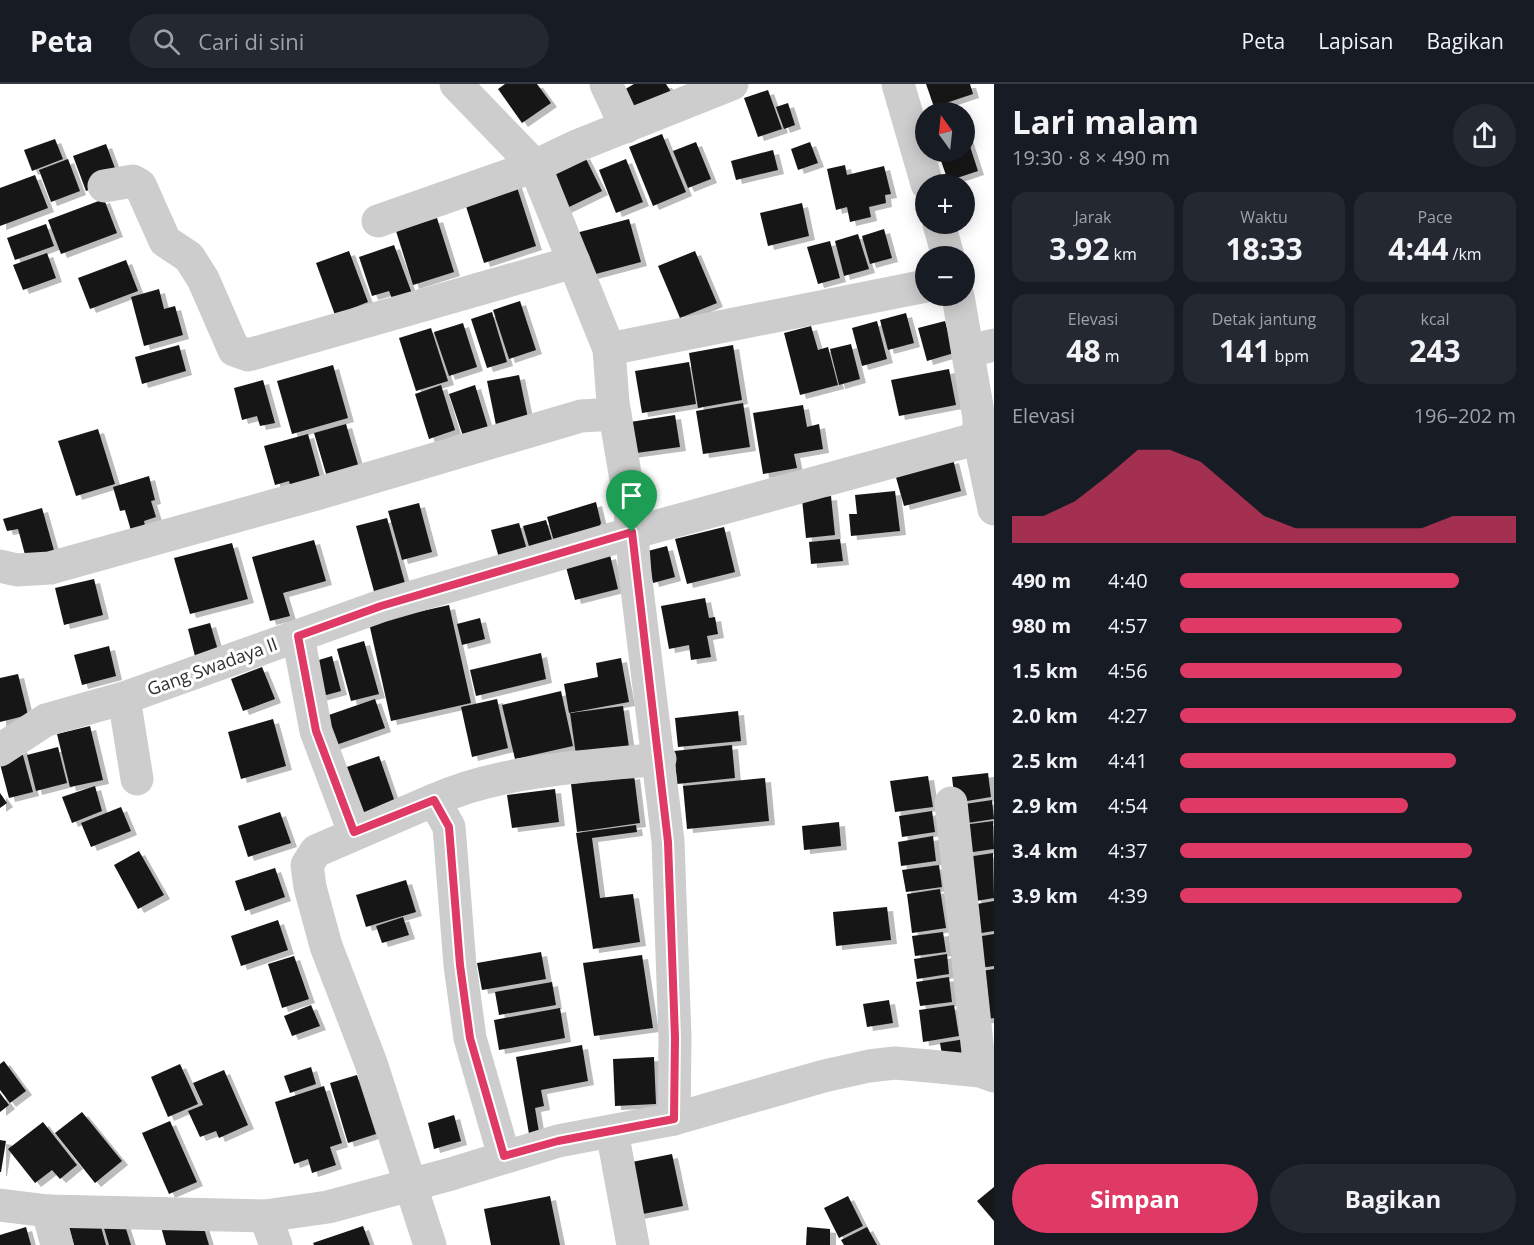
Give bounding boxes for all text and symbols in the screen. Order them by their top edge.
search box [129,14,549,68]
text: Peta [30,22,93,60]
icon: search [150,25,183,58]
text: Cari di sini [198,26,304,56]
text: Peta [1242,27,1285,55]
text: Lapisan [1318,27,1393,55]
text: Bagikan [1426,27,1504,55]
text: Lari malam [1012,99,1199,144]
north arrow [915,102,975,162]
map controls [915,102,975,306]
button: share [1453,104,1516,167]
text: 19:30 · 8 × 490 m [1012,144,1170,171]
button: + [915,174,975,234]
text: Jarak [1074,206,1112,228]
text: Waktu [1240,206,1288,228]
text: Pace [1417,206,1453,228]
text: 3.92 [1049,228,1109,269]
text: 18:33 [1225,228,1303,269]
text: 4:44 [1388,228,1448,269]
text: km [1109,243,1137,265]
text: /km [1448,243,1482,265]
button: − [915,246,975,306]
text: Elevasi [1068,308,1118,330]
text: Detak jantung [1212,308,1316,330]
text: kcal [1421,308,1450,330]
text: 48 [1066,330,1101,371]
text: 141 [1219,330,1270,371]
text: 243 [1409,330,1461,371]
text: m [1101,345,1120,367]
text: bpm [1270,345,1309,367]
text: Elevasi [1012,402,1075,429]
text: 196–202 m [1414,402,1516,429]
pin [606,470,657,532]
icon: arrive [615,479,648,512]
text: 490 m [1012,567,1071,594]
text: 4:40 [1108,567,1148,594]
text: 980 m [1012,612,1071,639]
text: 4:57 [1108,612,1148,639]
street label: Gang Swadaya II [143,631,281,701]
text: 1.5 km [1012,657,1078,684]
text: 4:56 [1108,657,1148,684]
text: 2.0 km [1012,702,1078,729]
text: 4:27 [1108,702,1148,729]
text: 2.5 km [1012,747,1078,774]
text: 4:41 [1108,747,1148,774]
text: 2.9 km [1012,792,1078,819]
text: 4:54 [1108,792,1148,819]
text: 3.4 km [1012,837,1078,864]
text: 4:37 [1108,837,1148,864]
text: 3.9 km [1012,882,1078,909]
text: 4:39 [1108,882,1148,909]
button: Simpan [1012,1164,1258,1233]
button: Bagikan [1270,1164,1516,1233]

